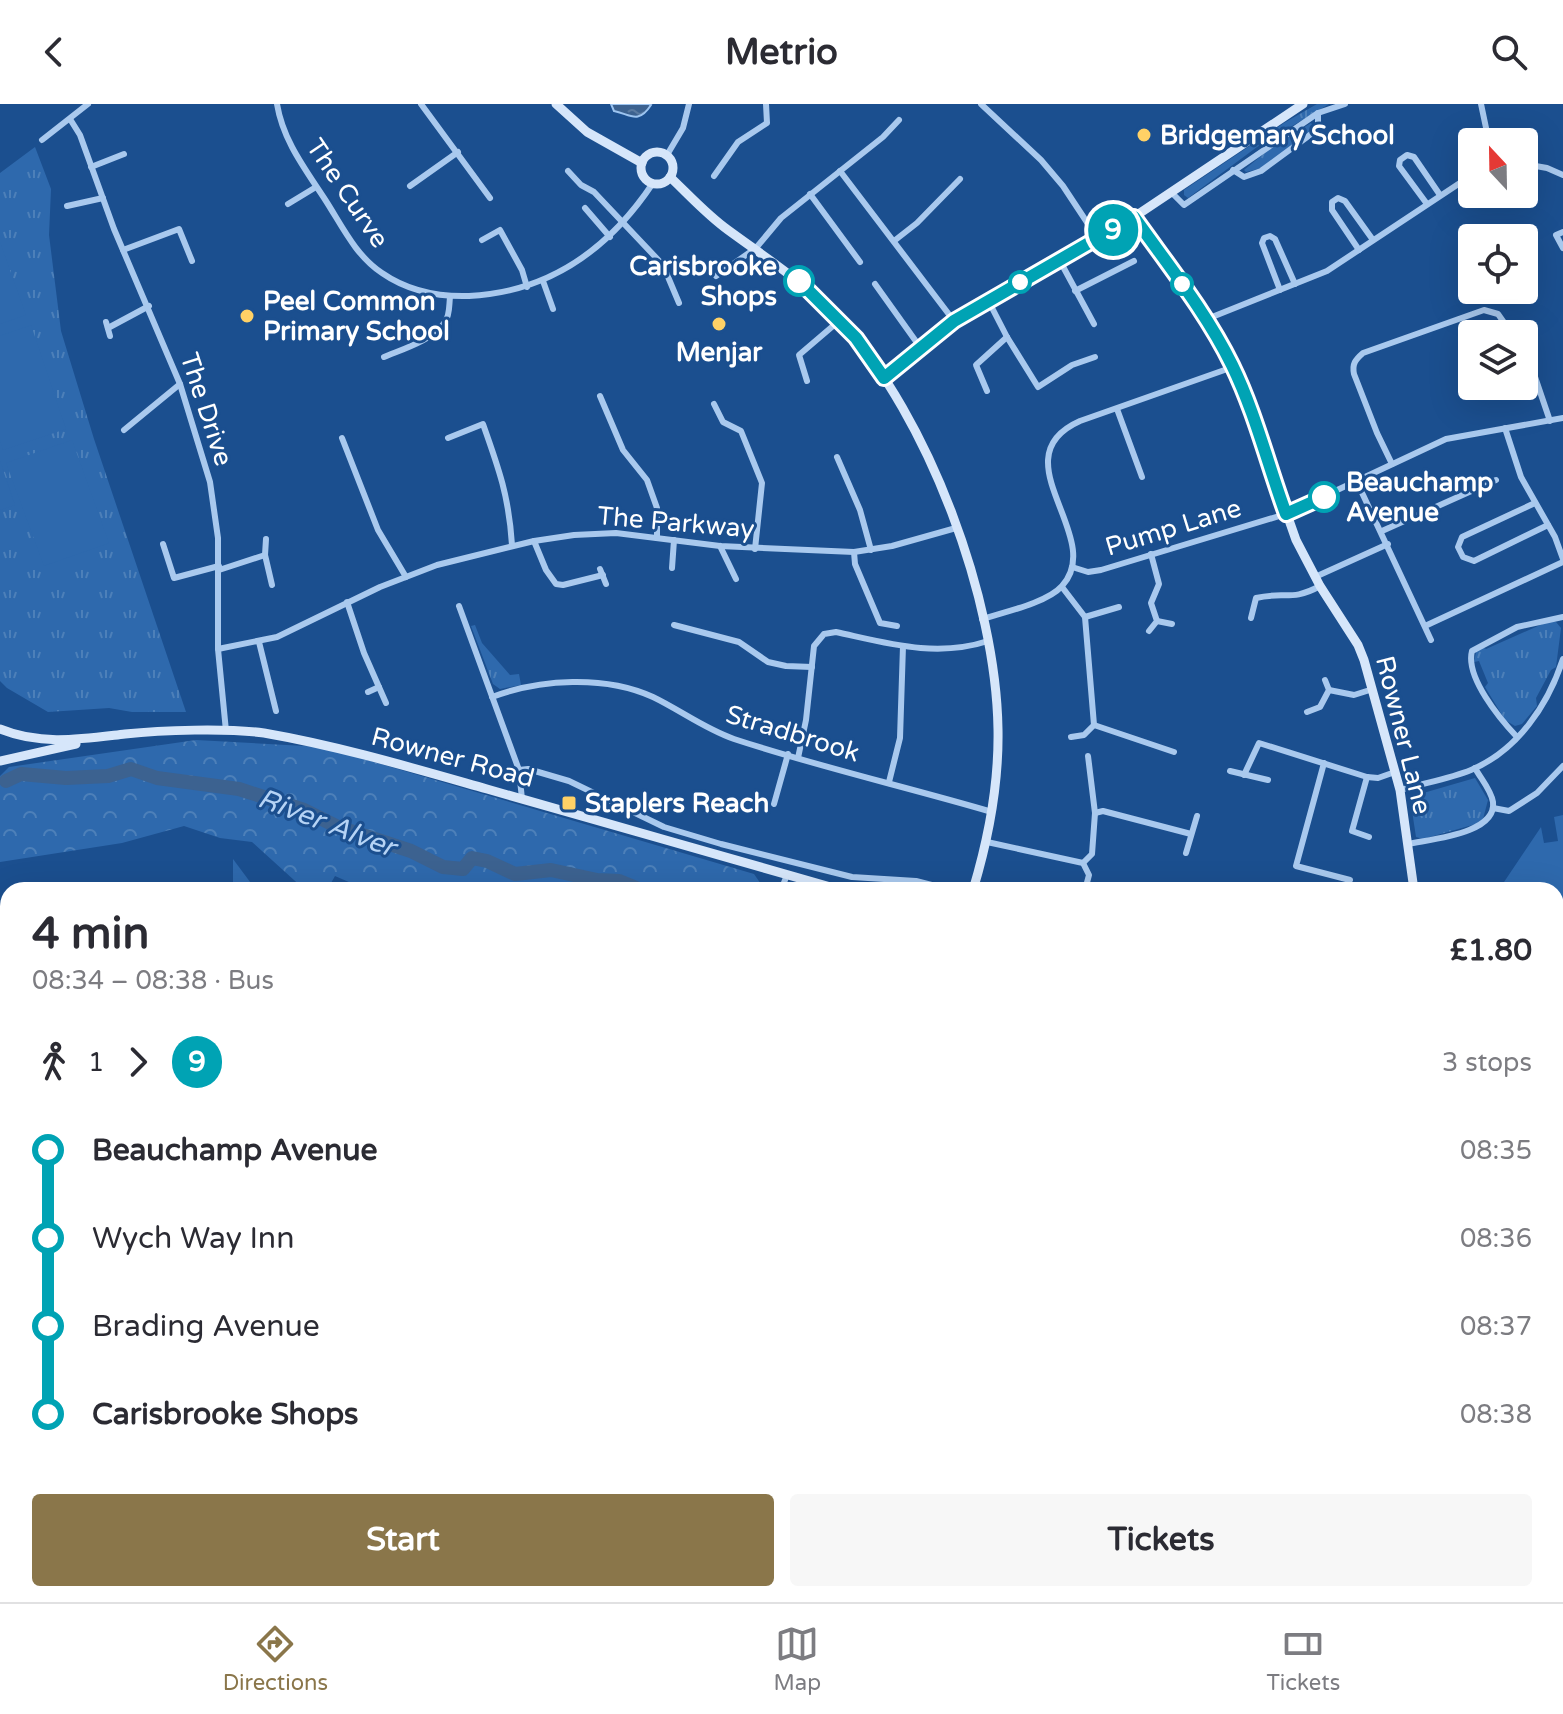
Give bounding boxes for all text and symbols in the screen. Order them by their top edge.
icon: back [32,30,76,74]
icon: search [1487,30,1531,74]
text: Metrio [725,31,838,74]
place label: Bridgemary School [1160,120,1395,151]
marker: Bridgemary School [1135,126,1153,144]
north arrow [1458,128,1538,208]
map controls [1458,128,1538,400]
street label: The Curve [300,133,395,254]
line badge: 9 [1087,204,1139,256]
text: 9 [1104,213,1122,247]
button: locate [1458,224,1538,304]
place label: Carisbrooke Shops [629,251,777,312]
marker: Carisbrooke Shops [784,266,814,296]
unlabelled marker [1009,271,1031,293]
unlabelled marker [1171,273,1193,295]
place label: Peel Common Primary School [263,286,450,347]
marker: Peel Common Primary School [238,307,256,325]
marker: Menjar [710,315,728,333]
button: layers [1458,320,1538,400]
place label: Menjar [676,337,763,368]
street label: The Drive [174,349,239,470]
place label: Beauchamp Avenue [1346,467,1494,528]
marker: Beauchamp Avenue [1309,482,1339,512]
street label: Pump Lane [1102,492,1245,563]
street label: The Parkway [596,500,756,545]
street label: Rowner Lane [1369,653,1438,818]
street label: Stradbrook [722,698,863,768]
street label: Rowner Road [368,721,538,794]
water label: River Alver [253,781,403,866]
place label: Staplers Reach [585,788,769,819]
marker: Staplers Reach [560,794,578,812]
text: 4 min [32,908,149,961]
text: £1.80 [1450,932,1532,969]
text: 08:34 – 08:38 · Bus [32,965,274,996]
icon: walk [32,1040,76,1084]
icon: forward [116,1040,160,1084]
text: 9 [188,1045,206,1079]
text: 1 [88,1047,104,1078]
text: 3 stops [1442,1047,1532,1078]
text: Beauchamp Avenue [92,1132,377,1169]
text: 08:35 [1460,1135,1532,1166]
text: Wych Way Inn [92,1220,294,1257]
text: 08:36 [1460,1223,1532,1254]
text: Brading Avenue [92,1308,320,1345]
text: 08:37 [1460,1311,1532,1342]
text: Carisbrooke Shops [92,1396,358,1433]
text: 08:38 [1460,1399,1532,1430]
button: Start [32,1494,774,1586]
button: Tickets [790,1494,1532,1586]
tab: Directions [223,1622,328,1696]
tab: Map [774,1622,821,1696]
tab: Tickets [1267,1622,1340,1696]

